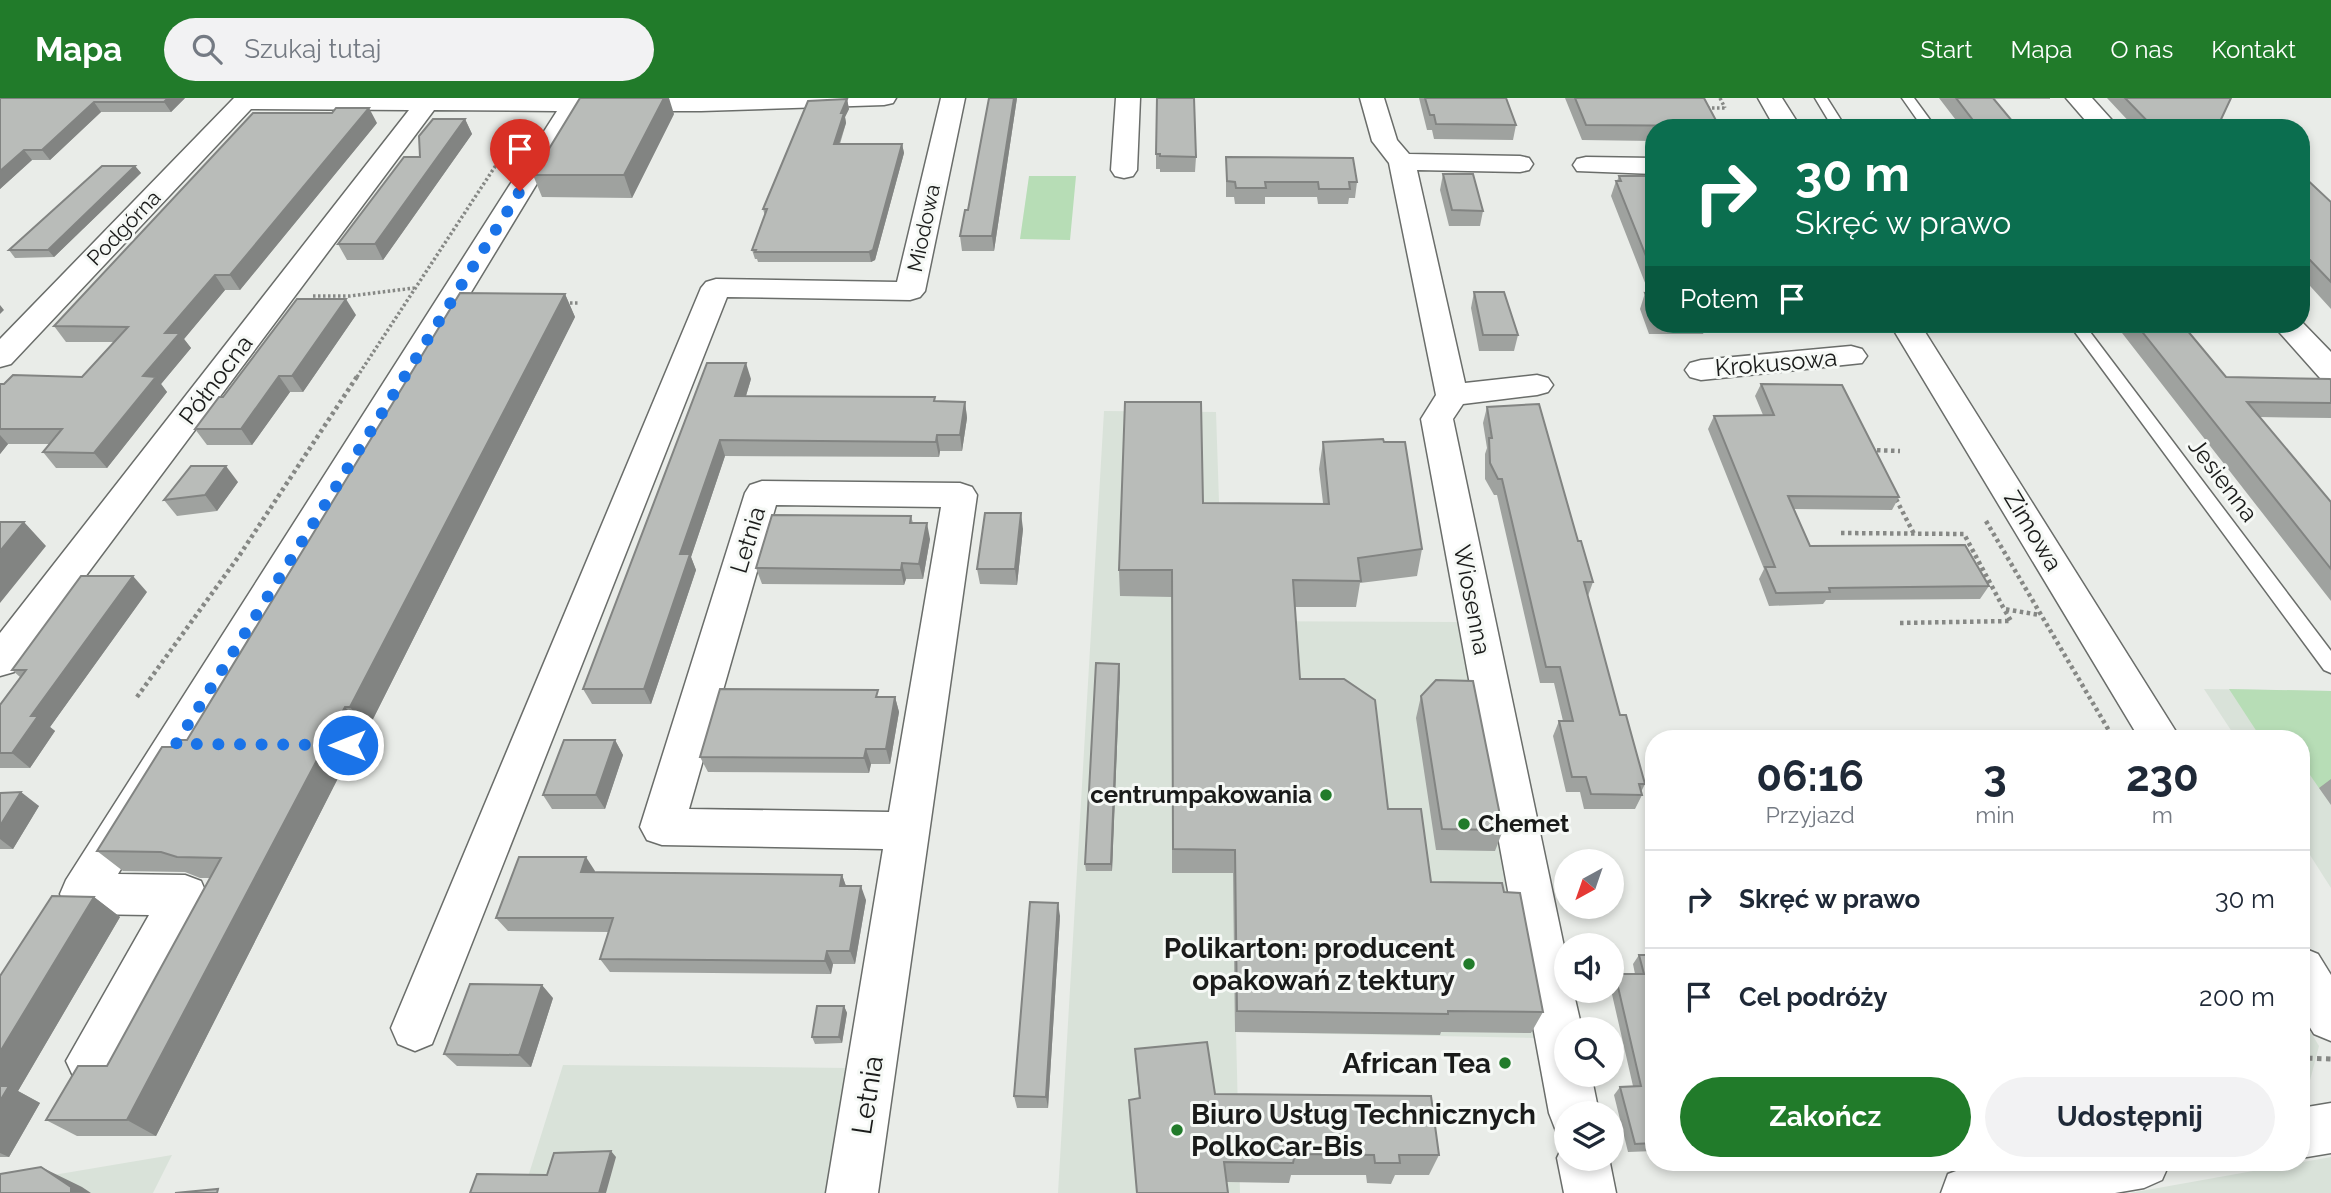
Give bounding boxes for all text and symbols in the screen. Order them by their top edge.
search box [164,18,654,81]
text: Mapa [35,30,122,69]
icon: search [188,30,226,68]
text: Szukaj tutaj [244,34,381,64]
text: Start [1921,35,1973,64]
text: Mapa [2011,35,2072,64]
text: O nas [2110,35,2173,64]
text: Kontakt [2211,35,2296,64]
pin [490,119,550,191]
icon: arrive [501,130,539,168]
text: 30 m [1795,145,1910,202]
icon: right [1680,147,1771,238]
street label: Miodowa [902,182,945,274]
street label: Podgórna [82,185,166,270]
text: Skręć w prawo [1795,204,2011,241]
icon: arrive [1773,280,1811,318]
text: Potem [1680,284,1759,314]
street label: Północna [173,329,259,430]
street label: Krokusowa [1714,343,1838,382]
street label: Jesienna [2183,432,2264,527]
street label: Zimowa [1998,485,2069,576]
street label: Letnia [724,503,771,577]
street label: Wiosenna [1448,542,1497,657]
position arrow [311,708,385,782]
text: 06:16 [1756,752,1864,801]
text: 3 [1983,752,2007,801]
text: 230 [2126,752,2199,801]
place label: centrumpakowania [1090,780,1312,809]
marker: centrumpakowania [1318,787,1334,803]
text: Przyjazd [1765,801,1855,828]
text: min [1975,801,2015,828]
text: m [2152,801,2173,828]
place label: Chemet [1478,809,1569,838]
marker: Chemet [1456,816,1472,832]
north arrow [1554,849,1624,919]
map controls [1554,849,1624,1171]
icon: right [1680,880,1718,918]
text: Skręć w prawo [1739,884,1920,914]
text: 30 m [2215,884,2275,914]
place label: Polikarton: producent opakowań z tektury [1164,932,1456,997]
button: sound [1554,933,1624,1003]
marker: Polikarton: producent opakowań z tektury [1461,956,1477,972]
icon: arrive [1680,978,1718,1016]
text: Cel podróży [1739,982,1888,1012]
text: 200 m [2199,982,2275,1012]
button: search [1554,1017,1624,1087]
place label: African Tea [1342,1047,1491,1080]
street label: Letnia [845,1053,890,1137]
marker: African Tea [1497,1055,1513,1071]
button: Zakończ [1680,1077,1971,1157]
button: Udostępnij [1985,1077,2275,1157]
place label: Biuro Usług Technicznych PolkoCar-Bis [1191,1098,1536,1163]
button: layers [1554,1101,1624,1171]
marker: Biuro Usług Technicznych PolkoCar-Bis [1169,1122,1185,1138]

